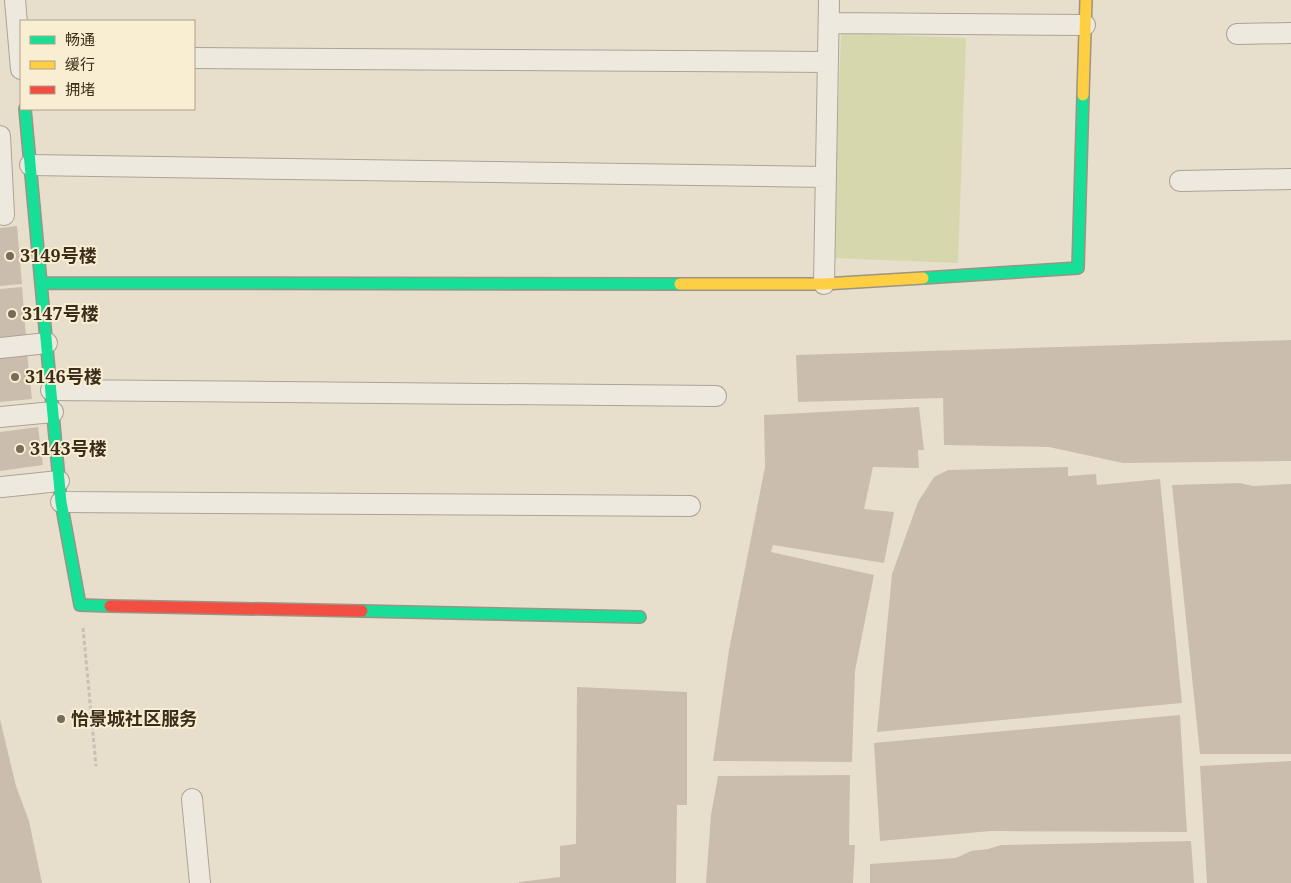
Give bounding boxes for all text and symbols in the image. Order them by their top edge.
legend [20,20,195,110]
text: 畅通 [65,29,95,49]
text: 缓行 [65,54,95,74]
text: 拥堵 [65,79,95,99]
place label: 3149号楼 [20,243,97,267]
marker: 3149号楼 [4,250,16,262]
place label: 3147号楼 [22,301,99,325]
marker: 3147号楼 [6,308,18,320]
place label: 3146号楼 [25,364,102,388]
marker: 3146号楼 [9,371,21,383]
place label: 3143号楼 [30,436,107,460]
marker: 3143号楼 [14,443,26,455]
place label: 怡景城社区服务 [71,706,197,730]
marker: 怡景城社区服务 [55,713,67,725]

